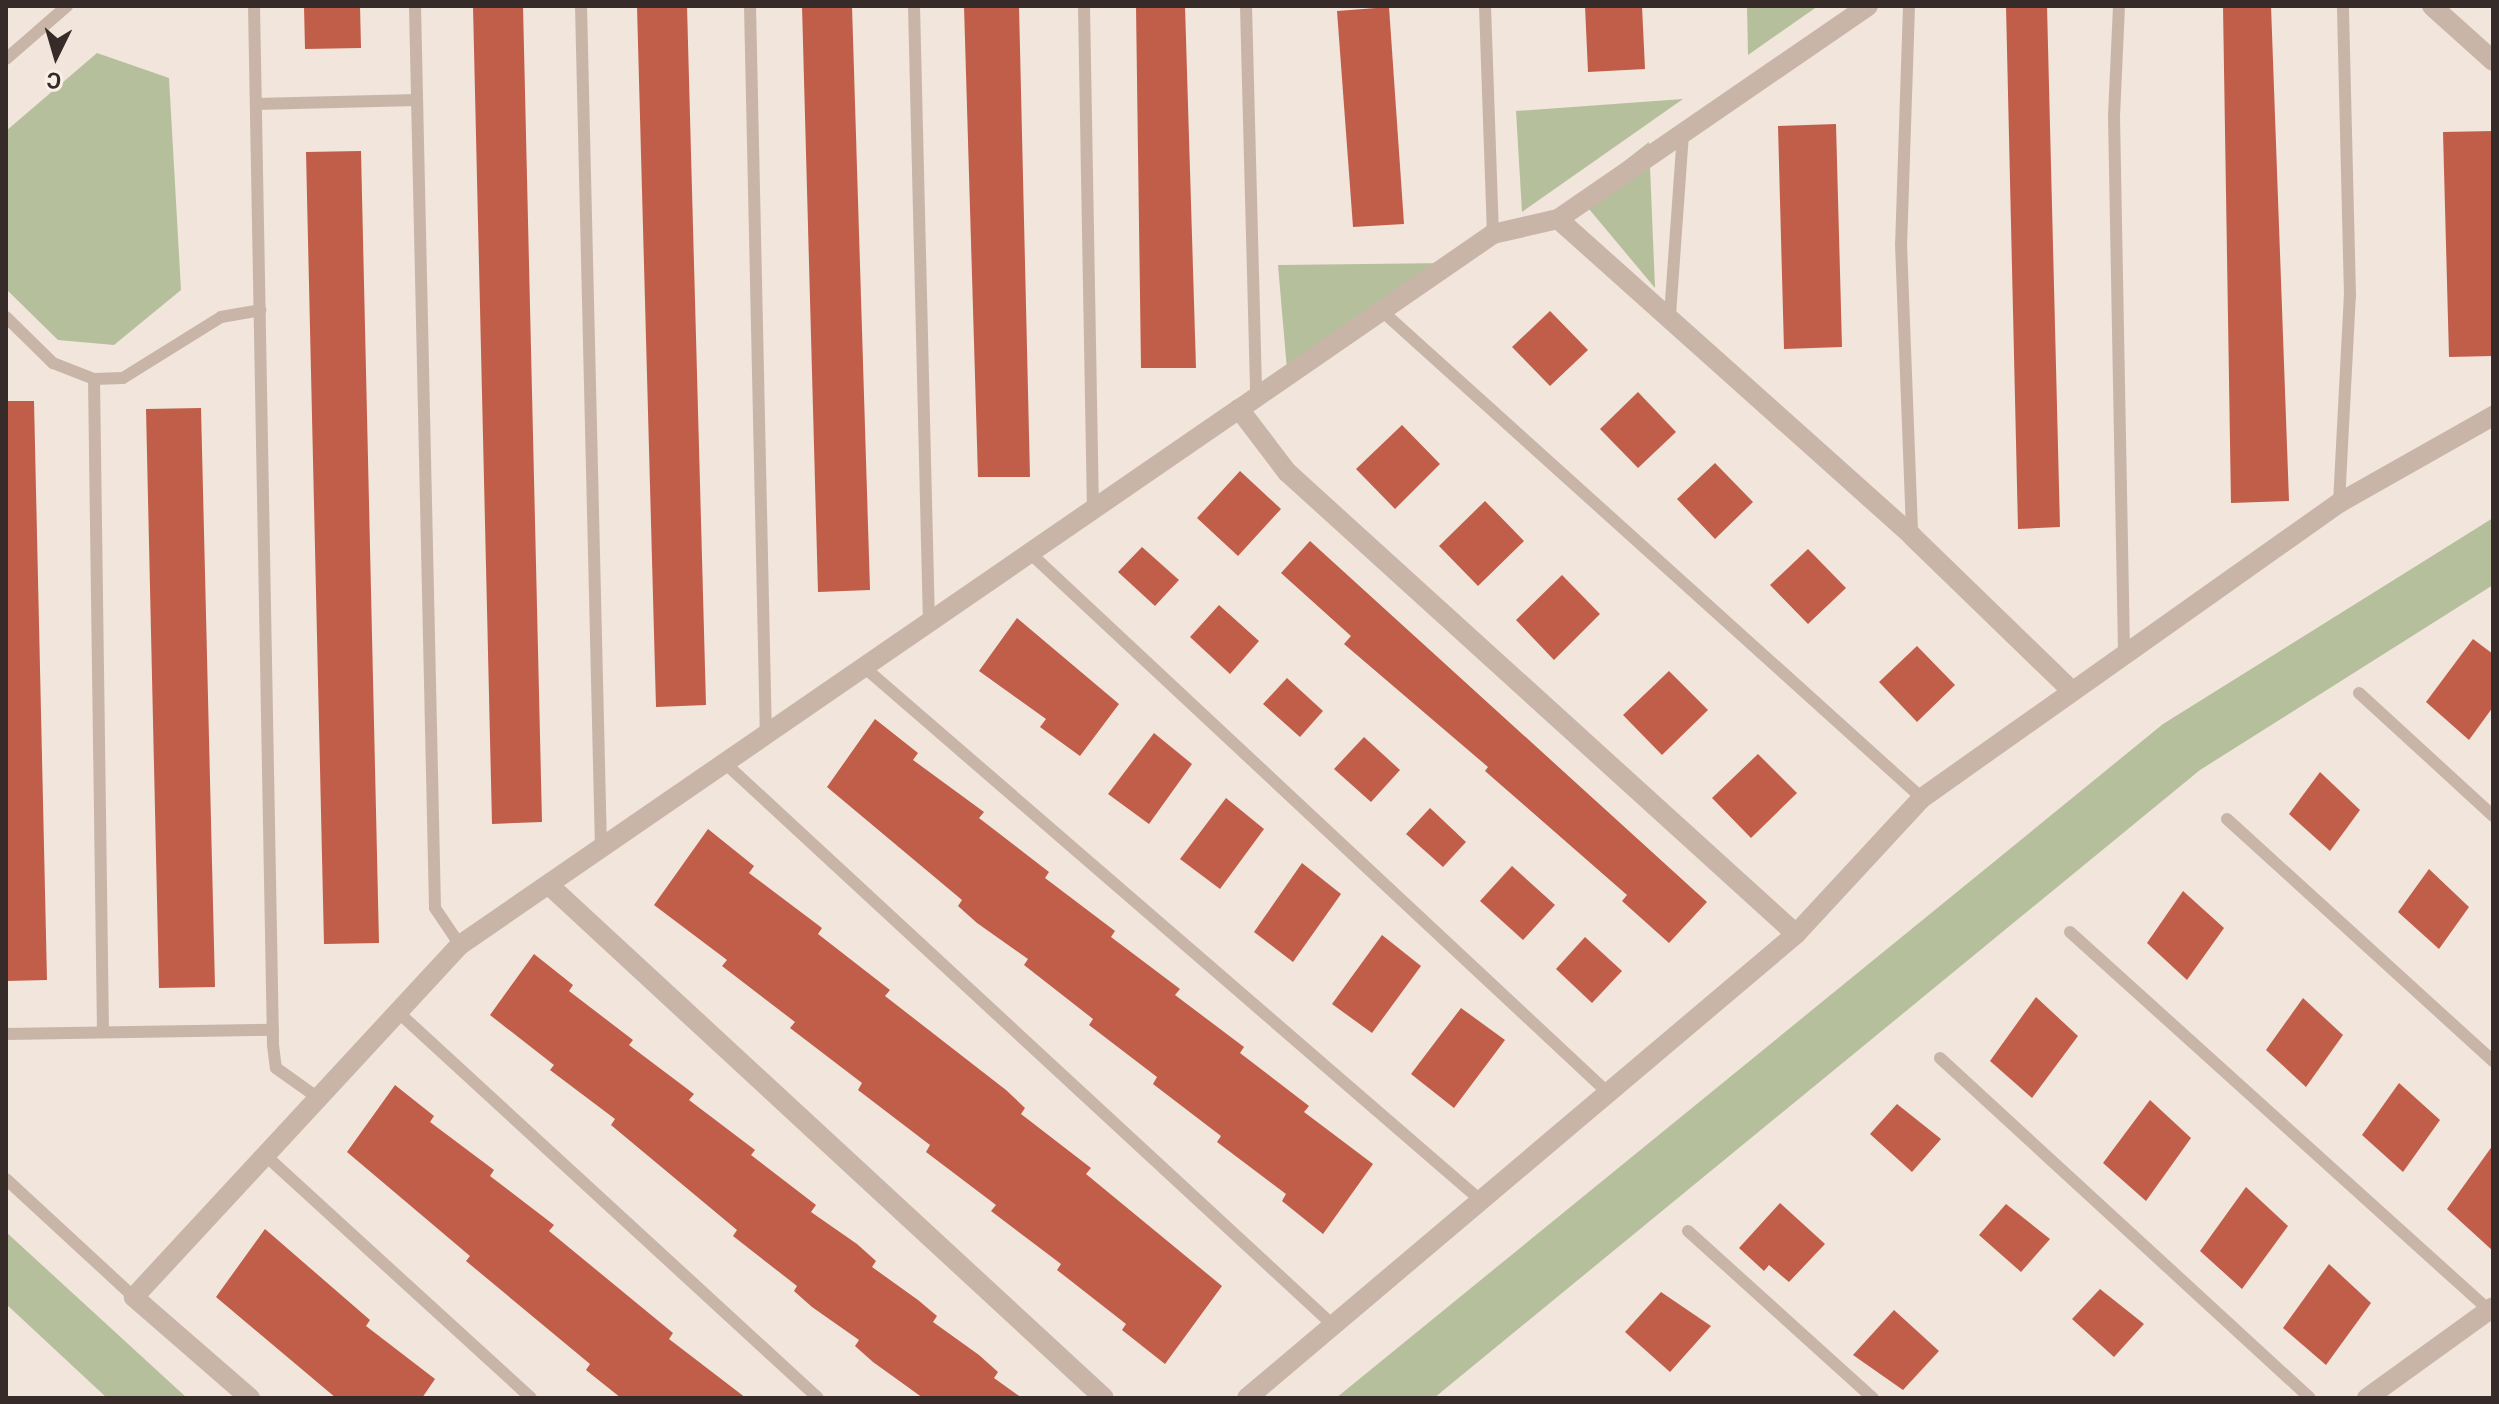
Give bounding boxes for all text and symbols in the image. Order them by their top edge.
north arrow [16,16,96,96]
text: С [46,67,62,93]

